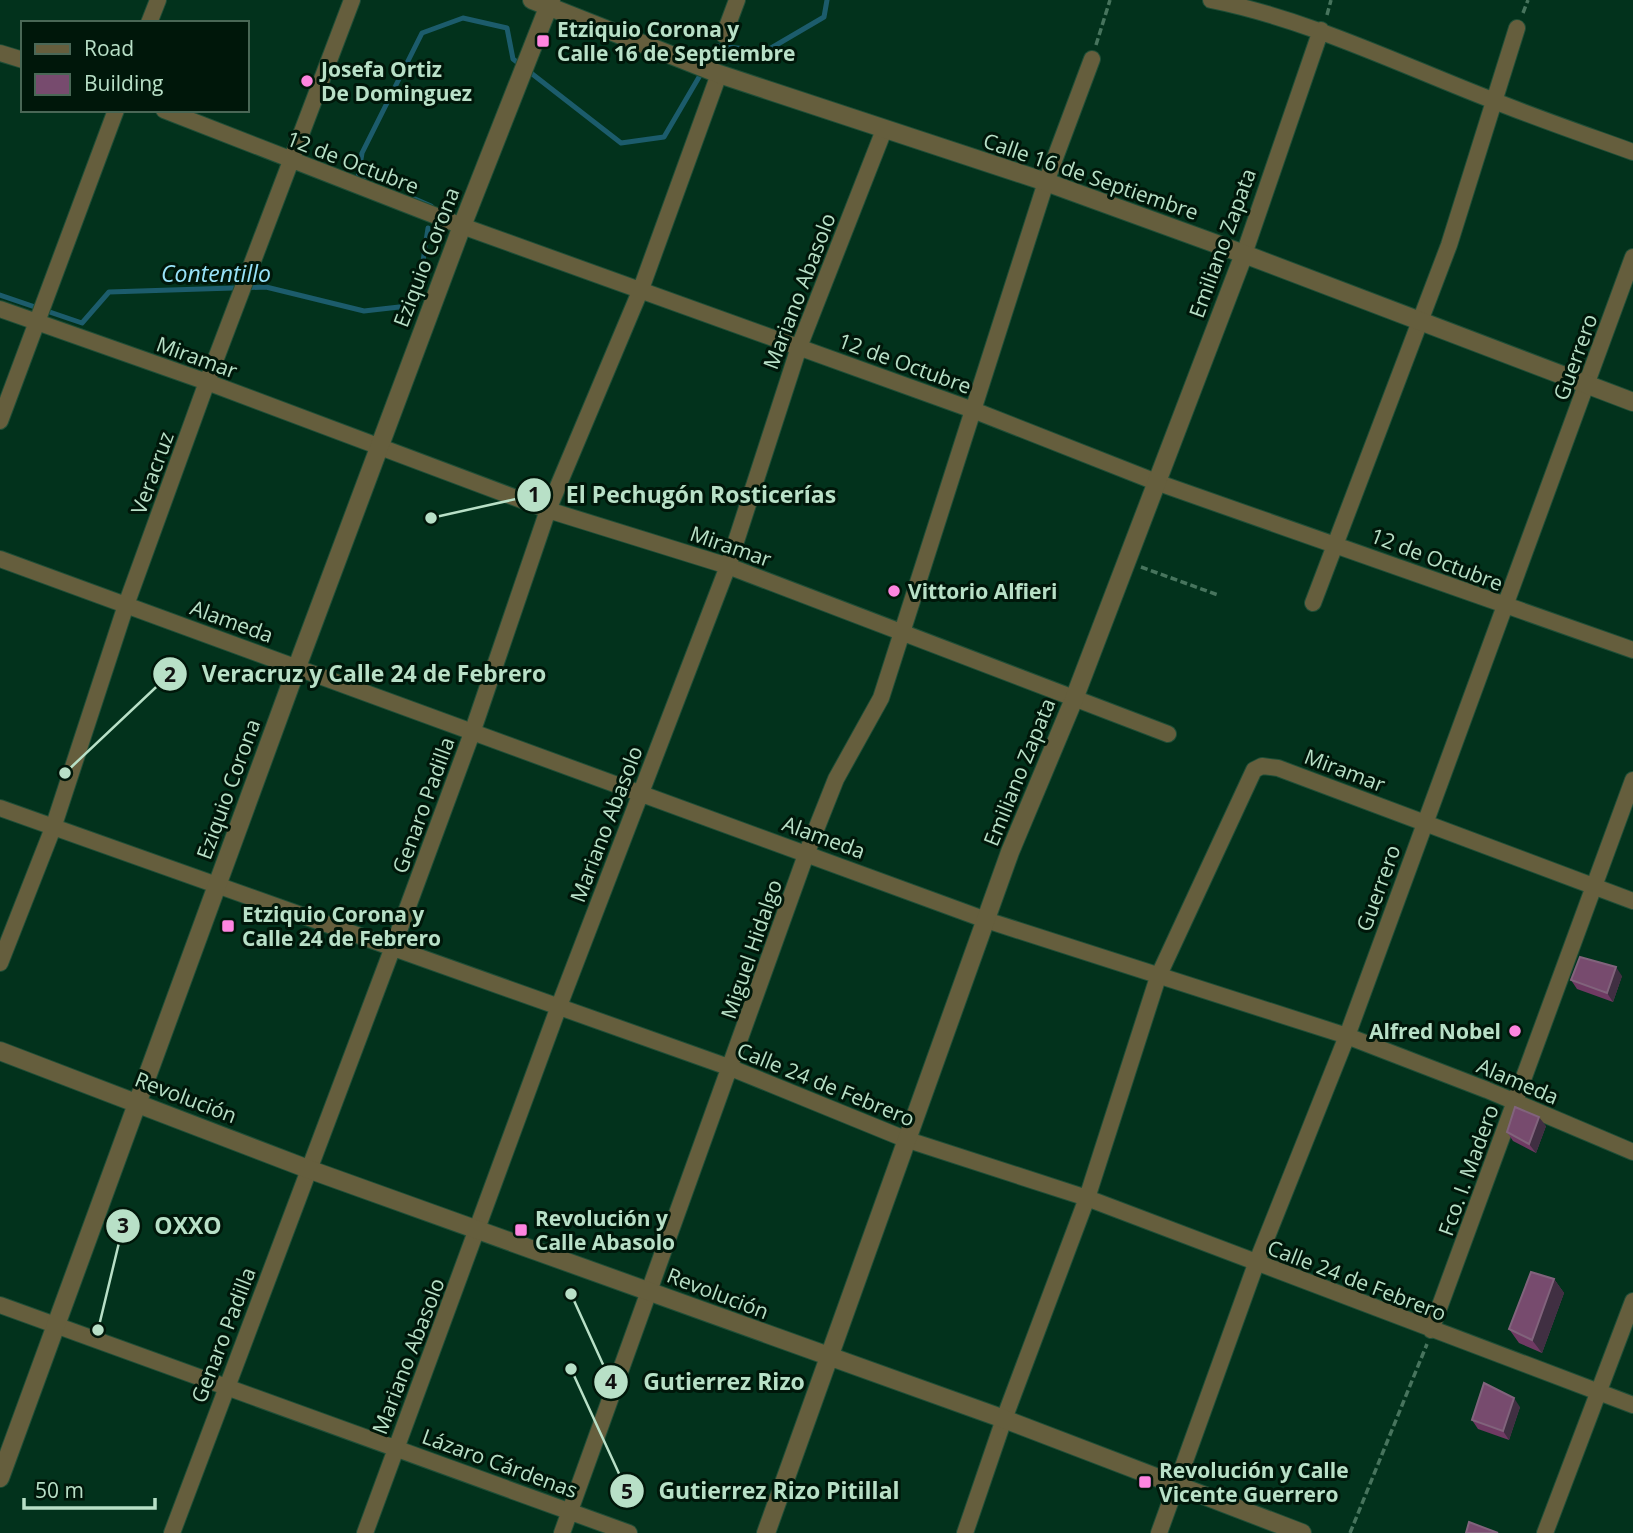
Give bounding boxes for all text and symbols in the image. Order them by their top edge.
place label: Etziquio Corona y Calle 16 de Septiembre [557,15,795,67]
legend [21,21,248,112]
marker: Etziquio Corona y Calle 16 de Septiembre [535,33,551,49]
text: Road [84,34,134,62]
place label: Josefa Ortiz De Dominguez [319,55,472,107]
text: Building [84,69,163,97]
marker: Josefa Ortiz De Dominguez [299,73,315,89]
street label: 12 de Octubre [283,124,423,200]
street label: Calle 16 de Septiembre [980,126,1202,226]
street label: Emiliano Zapata [1182,164,1262,322]
street label: Eziquio Corona [386,183,466,331]
street label: Mariano Abasolo [756,209,842,373]
water label: Contentillo [161,257,271,289]
street label: Guerrero [1546,310,1604,404]
street label: 12 de Octubre [835,326,975,400]
street label: Miramar [153,329,242,385]
street label: Veracruz [124,428,180,518]
callout: El Pechugón Rosticerías [517,473,850,517]
text: El Pechugón Rosticerías [566,478,836,510]
text: 1 [528,480,540,508]
street label: Miramar [687,519,776,573]
street label: 12 de Octubre [1367,521,1507,597]
place label: Vittorio Alfieri [908,577,1057,605]
marker: Vittorio Alfieri [886,583,902,599]
street label: Alameda [187,593,277,649]
callout: Veracruz y Calle 24 de Febrero [153,652,560,696]
text: Veracruz y Calle 24 de Febrero [202,657,546,689]
text: 2 [164,660,176,688]
street label: Emiliano Zapata [977,694,1061,850]
street label: Eziquio Corona [190,715,266,863]
street label: Genaro Padilla [385,733,461,877]
street label: Mariano Abasolo [563,742,649,906]
street label: Miramar [1301,742,1390,798]
street label: Alameda [779,809,869,865]
street label: Guerrero [1349,841,1407,935]
street label: Miguel Hidalgo [714,876,788,1022]
place label: Etziquio Corona y Calle 24 de Febrero [242,900,441,952]
marker: Etziquio Corona y Calle 24 de Febrero [220,918,236,934]
place label: Alfred Nobel [1369,1017,1501,1045]
marker: Alfred Nobel [1507,1023,1523,1039]
street label: Calle 24 de Febrero [733,1036,919,1132]
street label: Alameda [1473,1051,1563,1111]
street label: Revolución [131,1065,241,1129]
street label: Fco. I. Madero [1431,1100,1505,1240]
callout: OXXO [106,1204,236,1248]
place label: Revolución y Calle Abasolo [535,1204,675,1256]
text: OXXO [154,1209,222,1241]
text: 3 [117,1211,129,1239]
marker: Revolución y Calle Abasolo [513,1222,529,1238]
street label: Calle 24 de Febrero [1264,1233,1450,1327]
street label: Revolución [663,1261,773,1325]
street label: Genaro Padilla [184,1263,262,1407]
street label: Mariano Abasolo [365,1274,451,1438]
callout: Gutierrez Rizo [594,1360,818,1404]
text: Gutierrez Rizo [643,1365,805,1397]
text: 4 [605,1367,617,1395]
street label: Lázaro Cárdenas [418,1422,582,1504]
place label: Revolución y Calle Vicente Guerrero [1159,1456,1349,1508]
scale bar [24,1466,156,1510]
callout: Gutierrez Rizo Pitillal [609,1469,913,1513]
text: Gutierrez Rizo Pitillal [658,1474,900,1506]
marker: Revolución y Calle Vicente Guerrero [1137,1474,1153,1490]
text: 50 m [35,1476,84,1504]
text: 5 [621,1477,633,1505]

